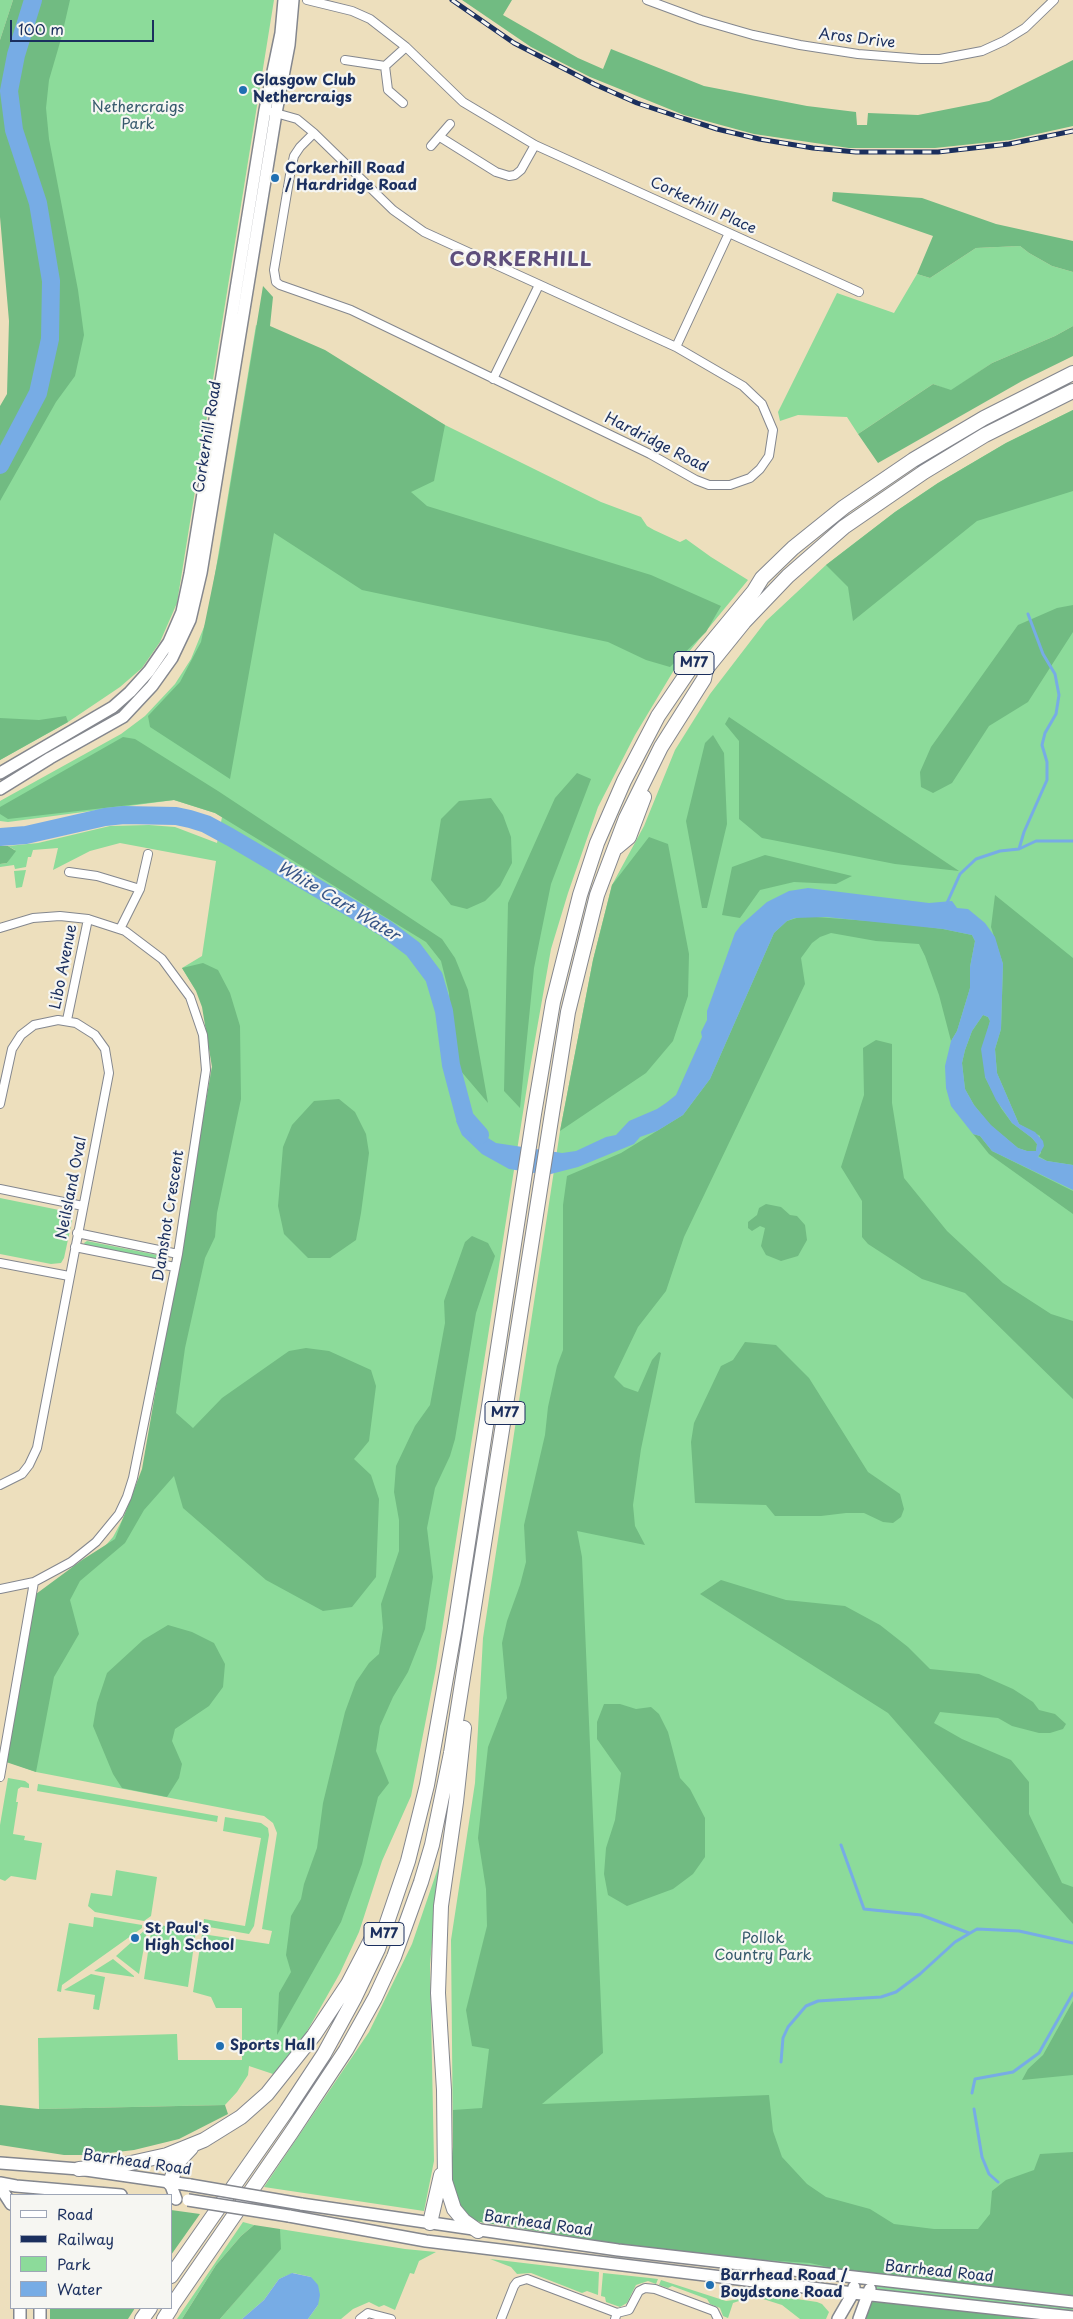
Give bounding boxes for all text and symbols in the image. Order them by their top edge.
scale bar [12,10,156,42]
text: 100 m [18,17,64,40]
street label: Aros Drive [818,25,896,53]
place label: Glasgow Club Nethercraigs [253,72,356,107]
marker: Glasgow Club Nethercraigs [237,84,249,96]
park label: Nethercraigs Park [92,99,184,134]
place label: Corkerhill Road / Hardridge Road [285,160,417,195]
marker: Corkerhill Road / Hardridge Road [269,172,281,184]
street label: Corkerhill Place [647,174,759,238]
district label: CORKERHILL [451,248,591,272]
street label: Corkerhill Road [190,380,226,494]
street label: Hardridge Road [601,409,711,477]
road number: M77 [674,651,714,674]
water label: White Cart Water [274,858,402,946]
street label: Libo Avenue [47,923,81,1011]
street label: Neilsland Oval [53,1135,91,1241]
street label: Damshot Crescent [150,1149,188,1283]
road number: M77 [485,1402,525,1425]
place label: St Paul's High School [145,1920,234,1955]
road number: M77 [364,1922,404,1946]
park label: Pollok Country Park [714,1930,812,1965]
marker: St Paul's High School [129,1932,141,1944]
place label: Sports Hall [230,2037,315,2055]
marker: Sports Hall [214,2040,226,2052]
street label: Barrhead Road [82,2146,192,2180]
legend [10,2194,172,2309]
text: Road [57,2202,93,2225]
street label: Barrhead Road [483,2207,593,2241]
text: Railway [57,2227,114,2250]
text: Park [57,2252,91,2275]
street label: Barrhead Road [884,2257,994,2287]
place label: Barrhead Road / Boydstone Road [720,2267,847,2302]
text: Water [57,2277,102,2300]
marker: Barrhead Road / Boydstone Road [704,2279,716,2291]

